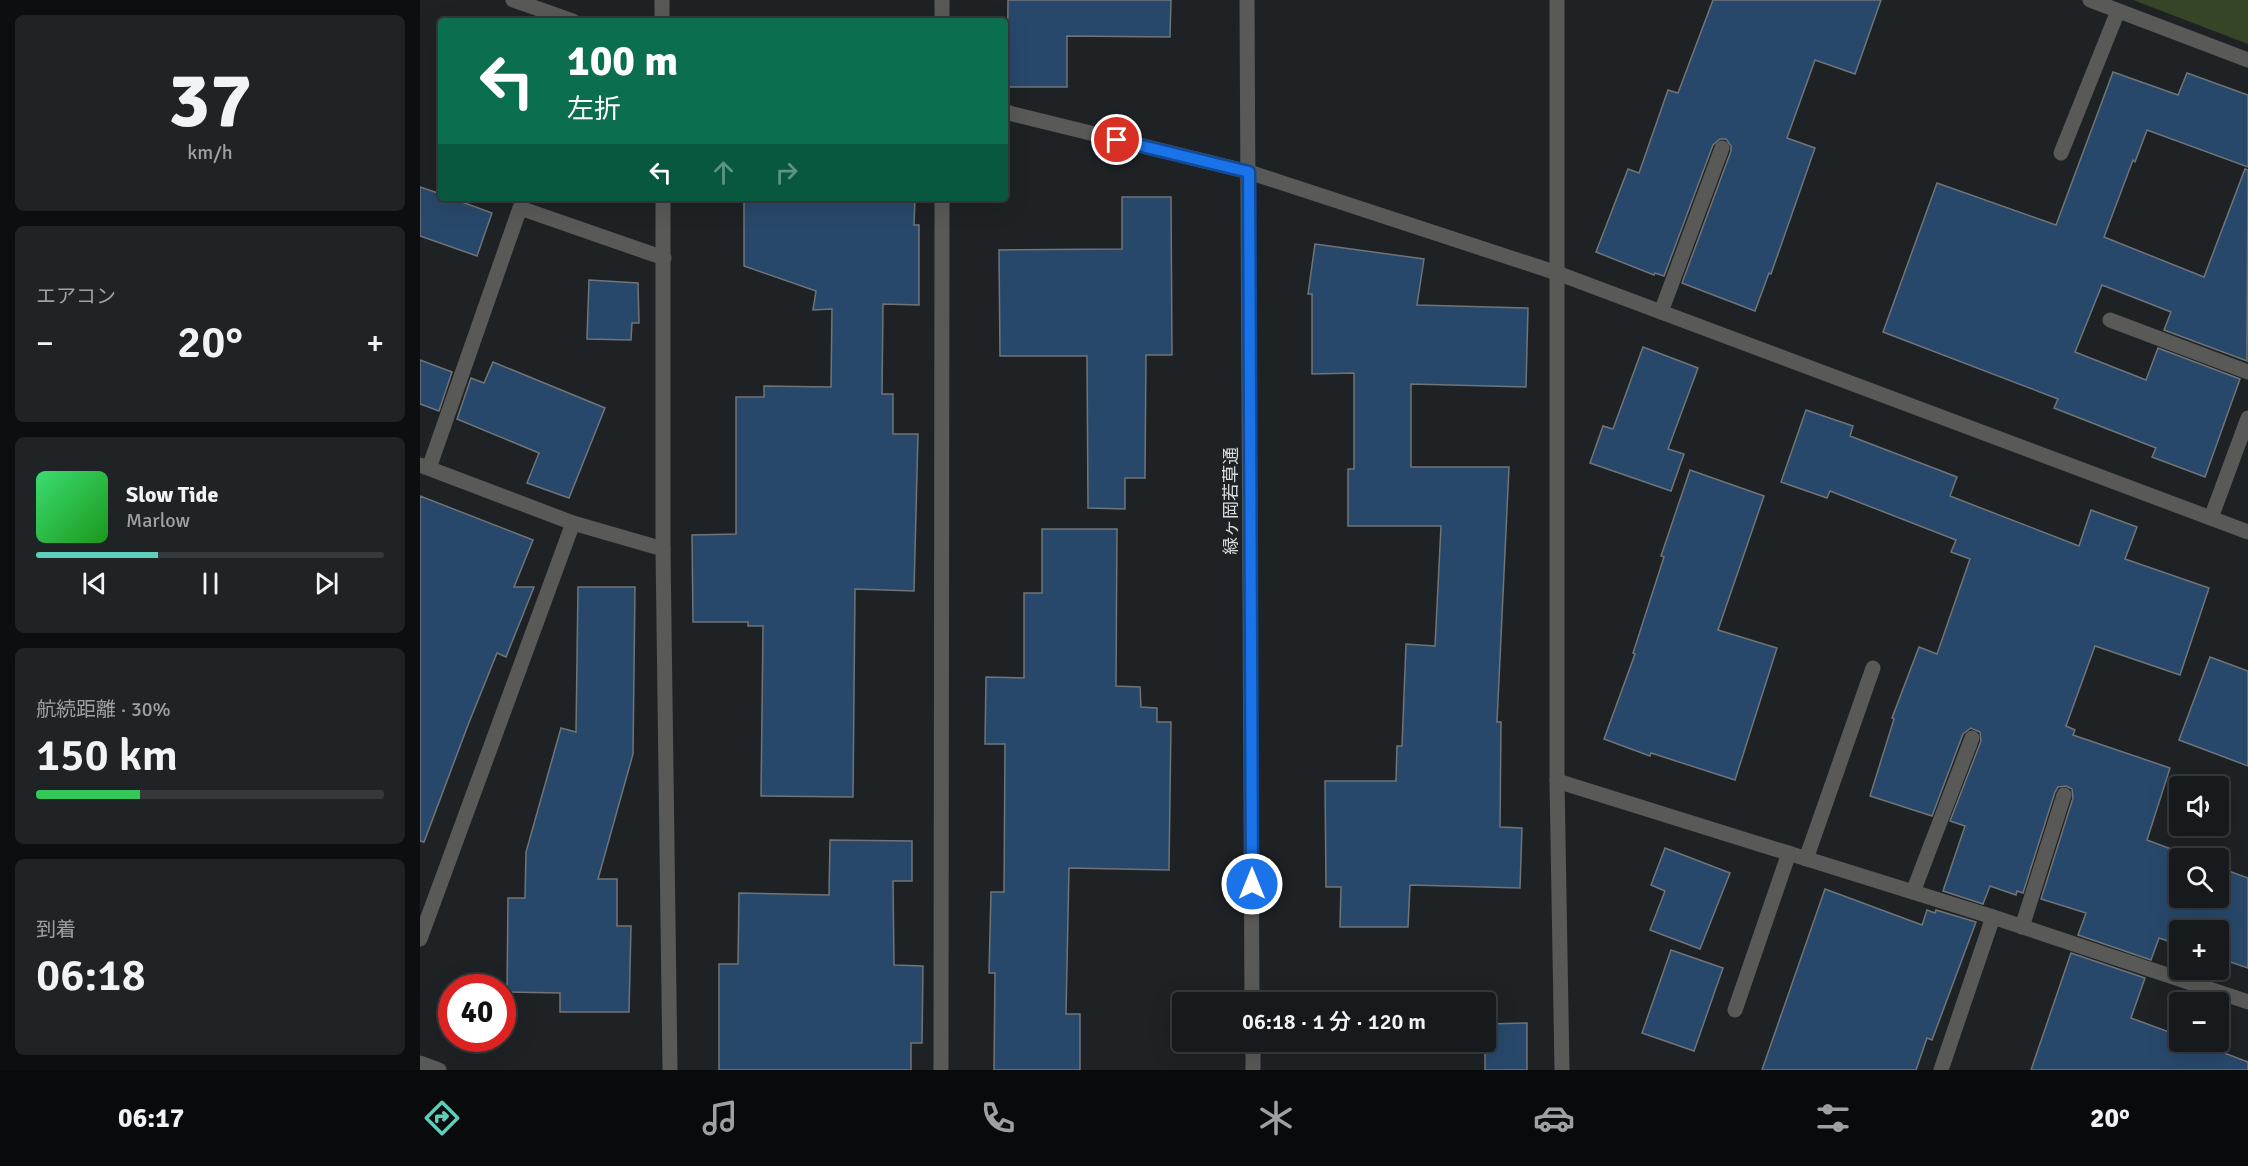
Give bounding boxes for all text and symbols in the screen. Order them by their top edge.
text: 100 m [567,36,678,87]
icon: left [468,42,546,120]
text: 37 [168,53,252,149]
text: 左折 [567,93,621,126]
pin [1091,114,1142,165]
icon: arrive [1100,123,1133,156]
text: km/h [187,140,233,165]
icon: left [644,156,677,189]
icon: ahead [707,156,740,189]
icon: right [770,156,803,189]
text: エアコン [36,284,116,309]
text: 20° [177,315,243,370]
text: − [36,323,54,364]
text: + [366,323,384,364]
street label: 緑ヶ岡若草通 [1220,447,1242,555]
text: Slow Tide [126,481,218,508]
text: Marlow [126,508,190,533]
icon: previous [78,567,111,600]
icon: pause [194,567,227,600]
icon: next [310,567,343,600]
text: 航続距離 · 30% [36,697,171,722]
text: 150 km [36,728,178,783]
map controls [2169,776,2229,1052]
button: sound [2169,776,2229,836]
button: search [2169,848,2229,908]
position arrow [1220,852,1284,916]
text: 到着 [36,917,76,942]
button: + [2169,920,2229,980]
text: 06:18 [36,948,146,1003]
speed limit sign: 40 [438,974,516,1052]
button: − [2169,992,2229,1052]
text: 06:18 · 1 分 · 120 m [1242,1008,1426,1035]
icon: directions [421,1097,463,1139]
icon: music [699,1097,741,1139]
icon: phone [977,1097,1019,1139]
icon: climate [1255,1097,1297,1139]
icon: car [1533,1097,1575,1139]
icon: filters [1812,1097,1854,1139]
text: 06:17 [118,1102,184,1135]
text: 20° [2090,1102,2130,1135]

